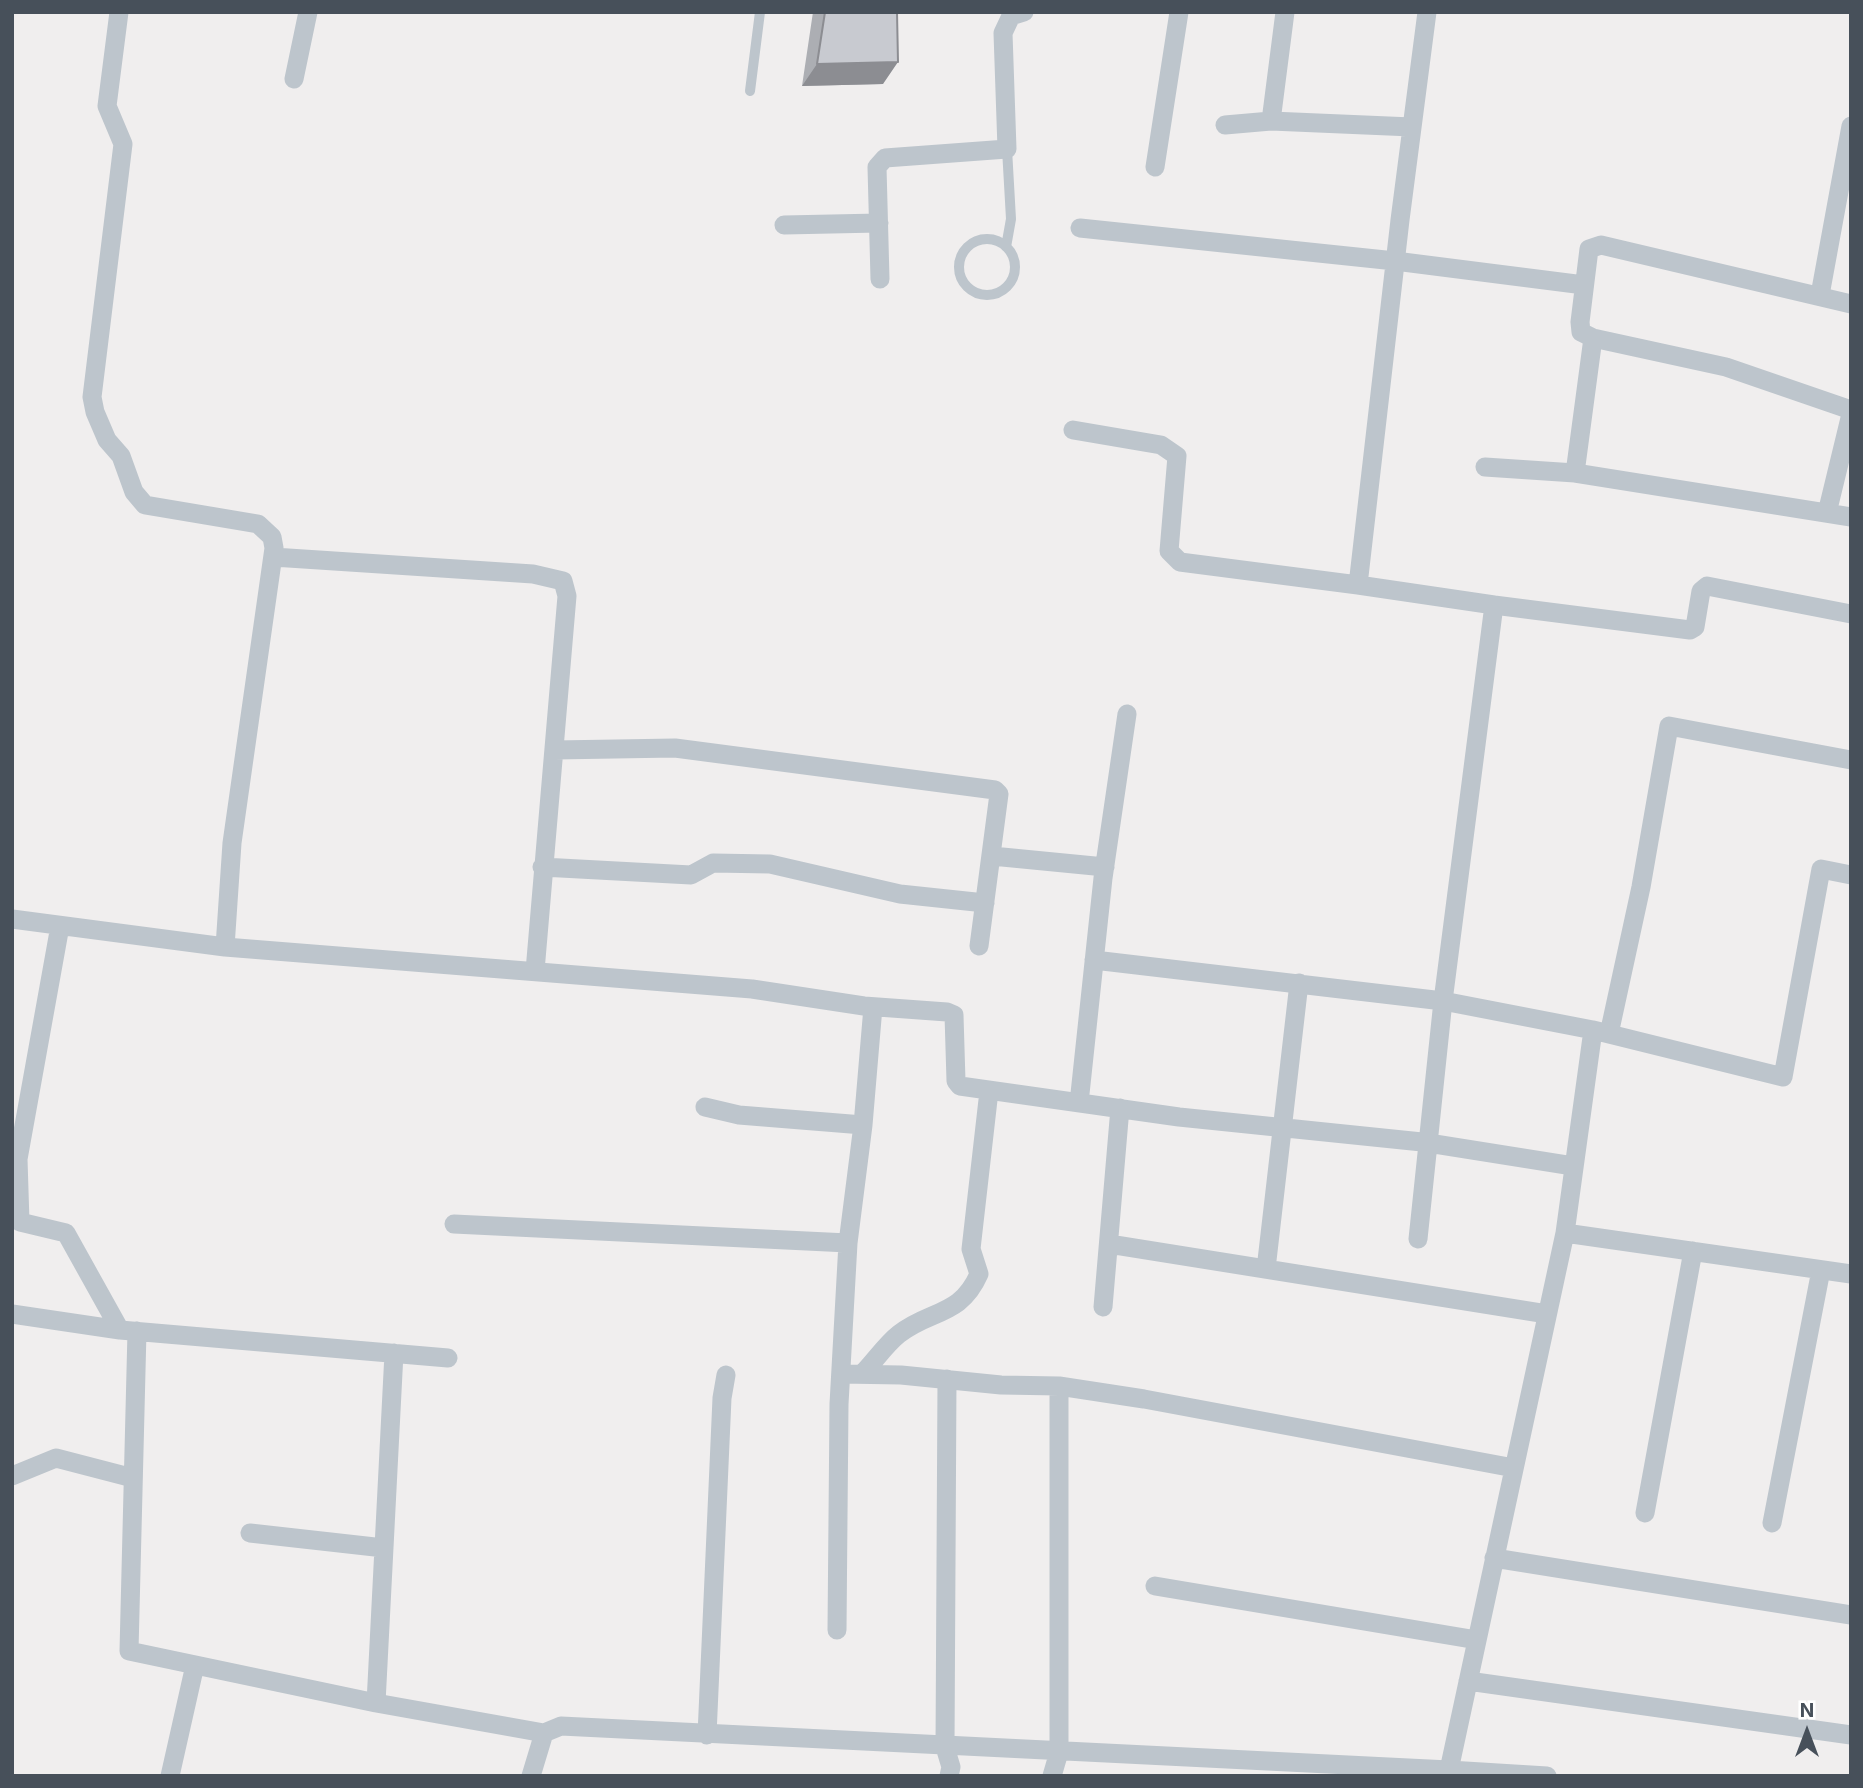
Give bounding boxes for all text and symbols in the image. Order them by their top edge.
north arrow [1772,1697,1842,1767]
text: N [1800,1699,1814,1722]

